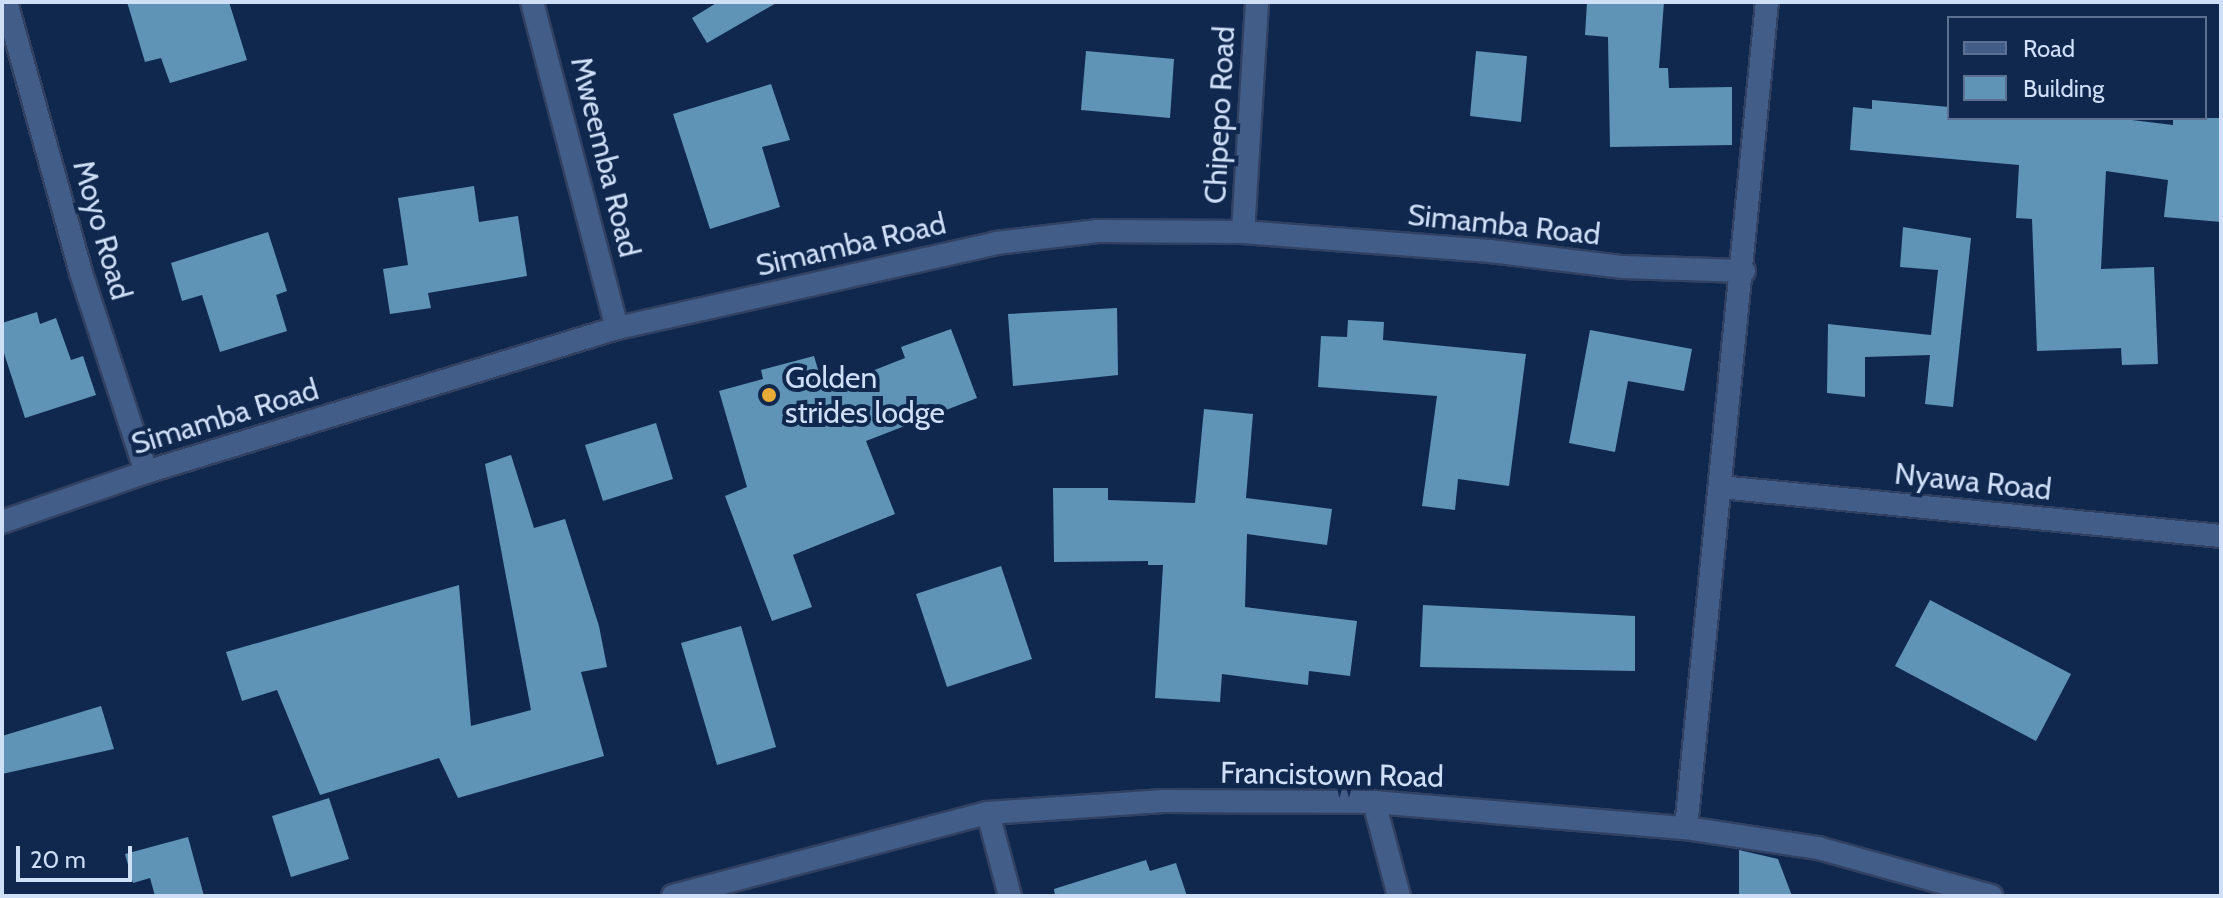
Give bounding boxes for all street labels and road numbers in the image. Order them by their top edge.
street label: Chipepo Road [1197,25,1243,205]
street label: Mweemba Road [563,53,647,261]
street label: Moyo Road [65,156,139,304]
street label: Simamba Road [1406,197,1602,253]
street label: Simamba Road [753,206,949,284]
street label: Simamba Road [127,371,323,463]
street label: Nyawa Road [1893,456,2053,508]
street label: Francistown Road [1220,755,1444,795]

